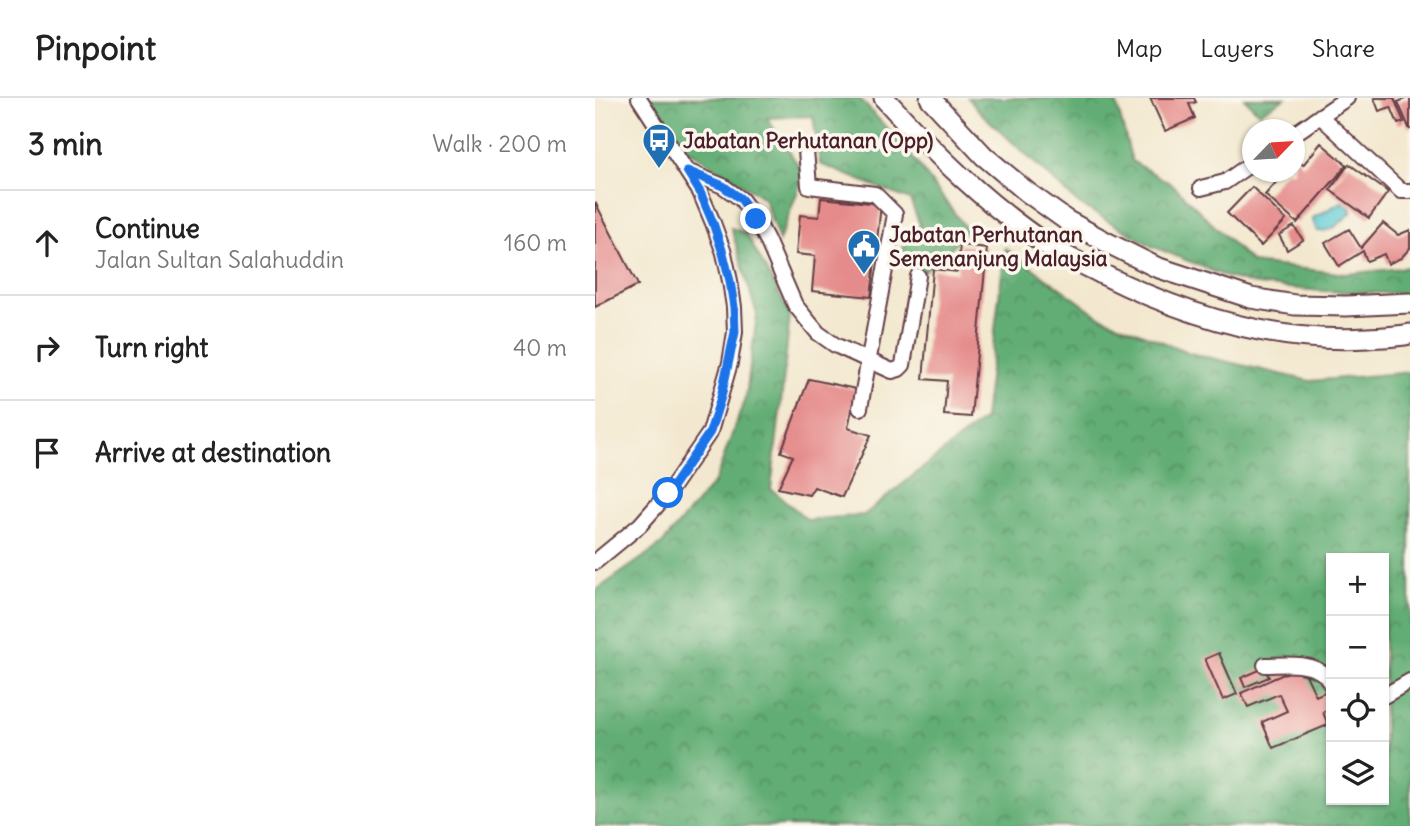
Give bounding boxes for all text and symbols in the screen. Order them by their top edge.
text: Pinpoint [35,27,156,69]
text: Map [1116,33,1162,63]
text: Layers [1200,33,1274,63]
text: Share [1312,33,1375,63]
north arrow [1242,119,1305,182]
bus stop icon: Jabatan Perhutanan (Opp) [640,121,678,170]
text: 3 min [28,125,103,163]
place label: Jabatan Perhutanan (Opp) [683,127,933,154]
text: Walk · 200 m [432,129,567,158]
route end [740,203,771,234]
text: Continue [95,212,200,245]
place label: Jabatan Perhutanan Semenanjung Malaysia [889,221,1108,272]
icon: ahead [28,224,66,262]
public building icon: Jabatan Perhutanan Semenanjung Malaysia [845,227,883,276]
text: 160 m [504,228,567,257]
text: Jalan Sultan Salahuddin [95,245,344,274]
icon: right [28,329,66,367]
text: Turn right [95,331,208,364]
text: 40 m [513,333,567,362]
icon: arrive [28,434,66,472]
text: Arrive at destination [95,436,331,469]
route start [652,477,683,508]
map controls [1326,553,1389,805]
button: + [1326,553,1389,616]
button: − [1326,616,1389,679]
button: locate [1326,679,1389,742]
button: layers [1326,742,1389,805]

